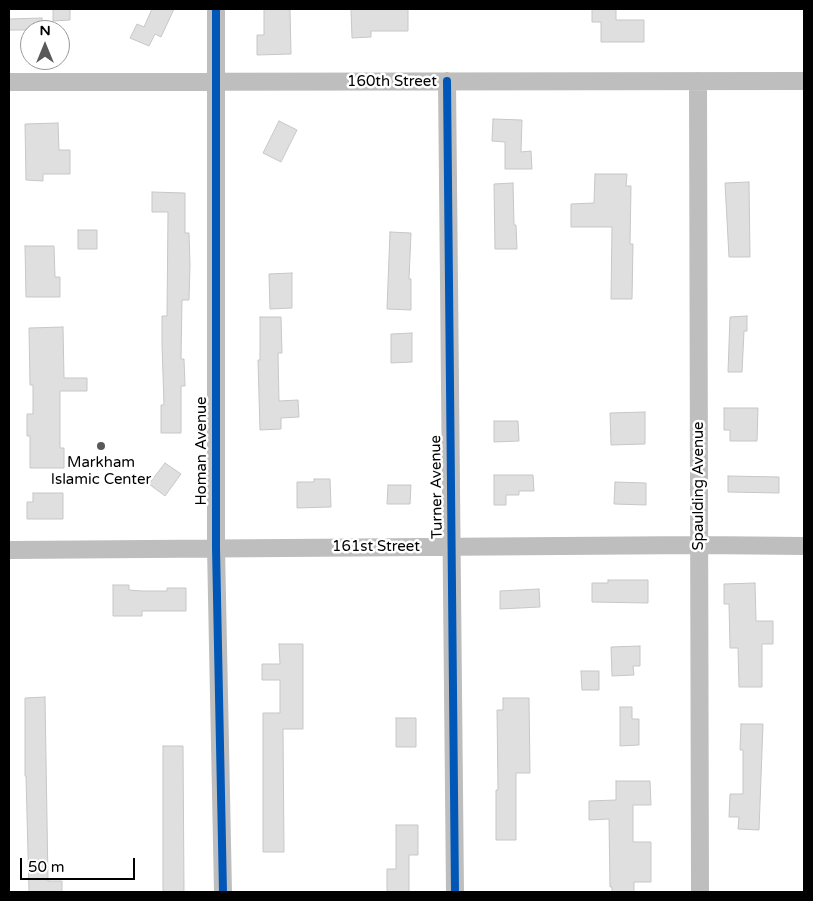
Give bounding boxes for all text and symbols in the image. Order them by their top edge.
north arrow [20,20,70,70]
text: N [39,22,51,39]
street label: 160th Street [347,73,437,91]
street label: Homan Avenue [193,396,211,506]
street label: Spaulding Avenue [690,421,708,551]
street label: Turner Avenue [427,435,447,539]
marker: Markham Islamic Center [95,440,107,452]
place label: Markham Islamic Center [51,454,151,489]
street label: 161st Street [332,538,420,556]
scale bar [22,848,138,880]
text: 50 m [28,858,65,876]

